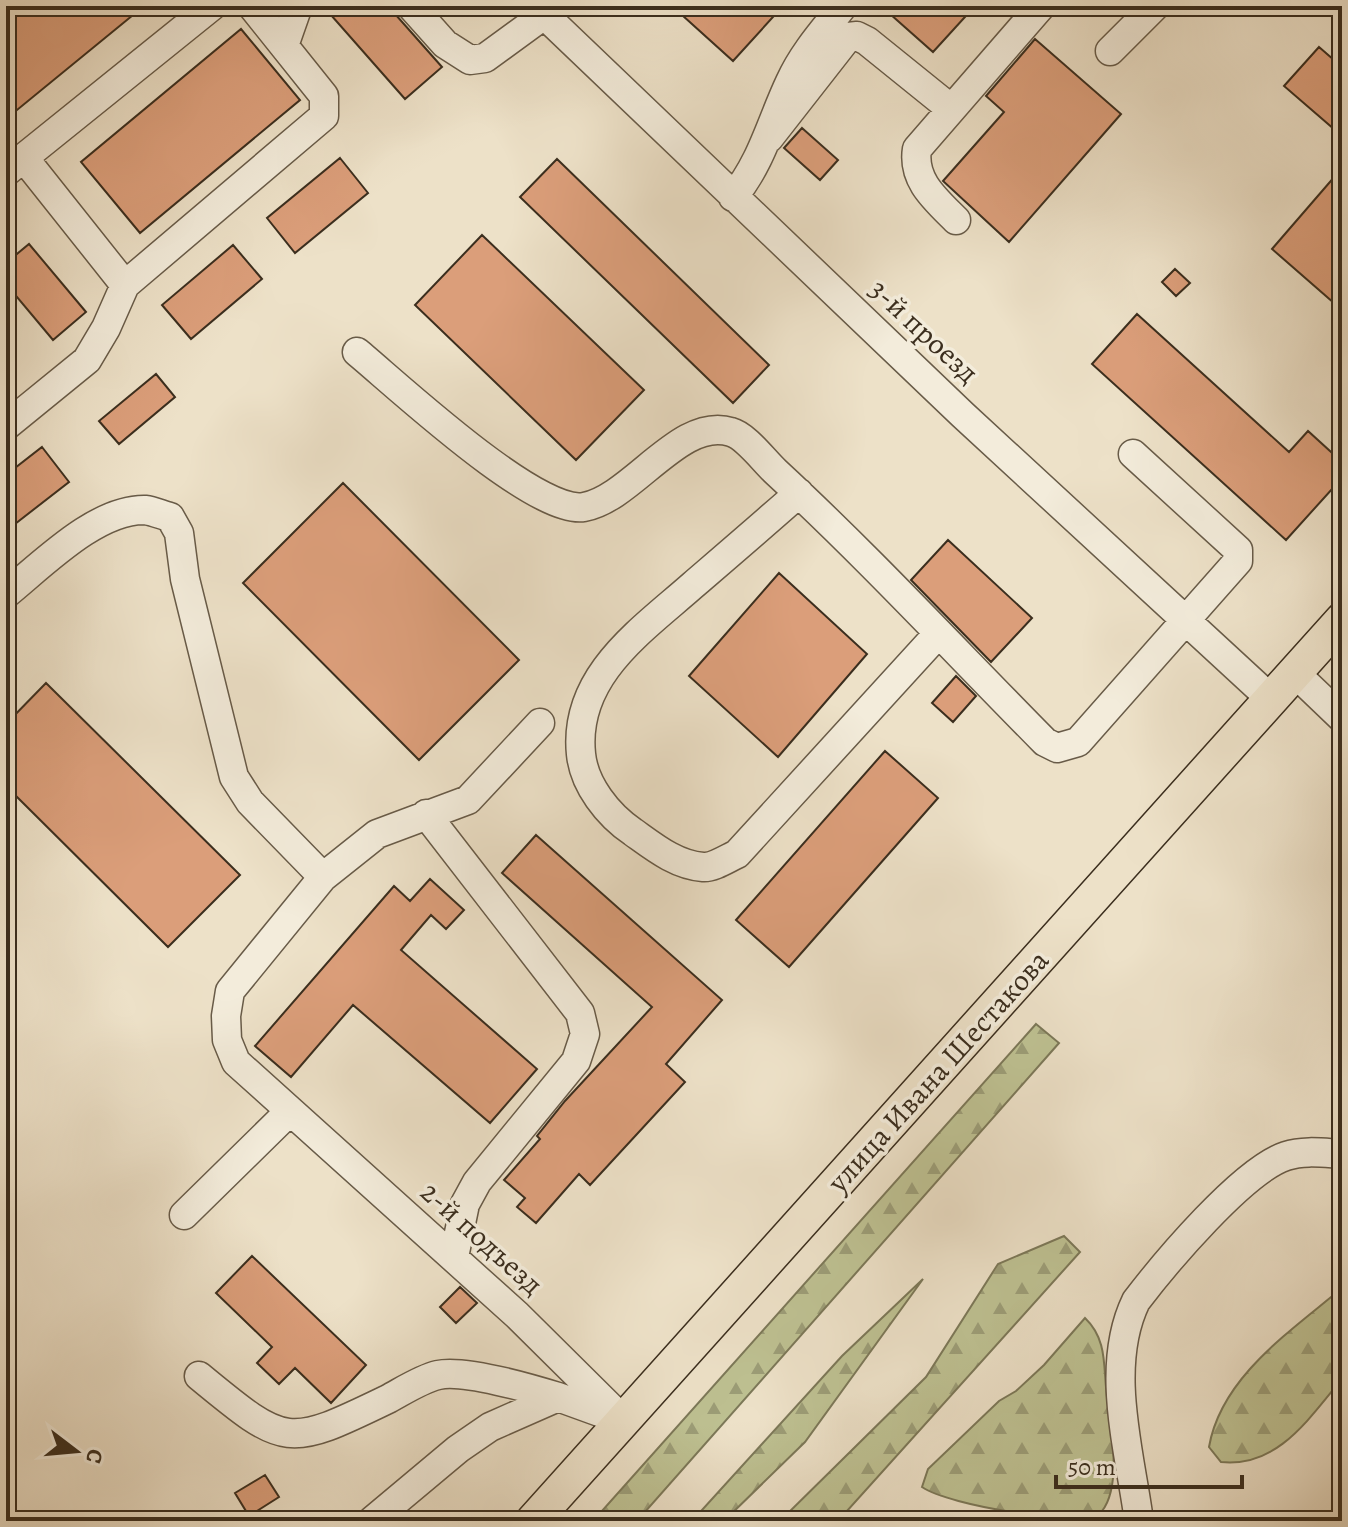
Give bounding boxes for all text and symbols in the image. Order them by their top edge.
street label: 3-й проезд [860,270,988,392]
street label: улица Ивана Шестакова [818,941,1058,1202]
street label: 2-й подъезд [412,1172,552,1304]
north arrow [36,1411,116,1491]
scale bar [1056,1439,1242,1489]
text: С [78,1446,111,1467]
text: 50 m [1068,1451,1116,1483]

